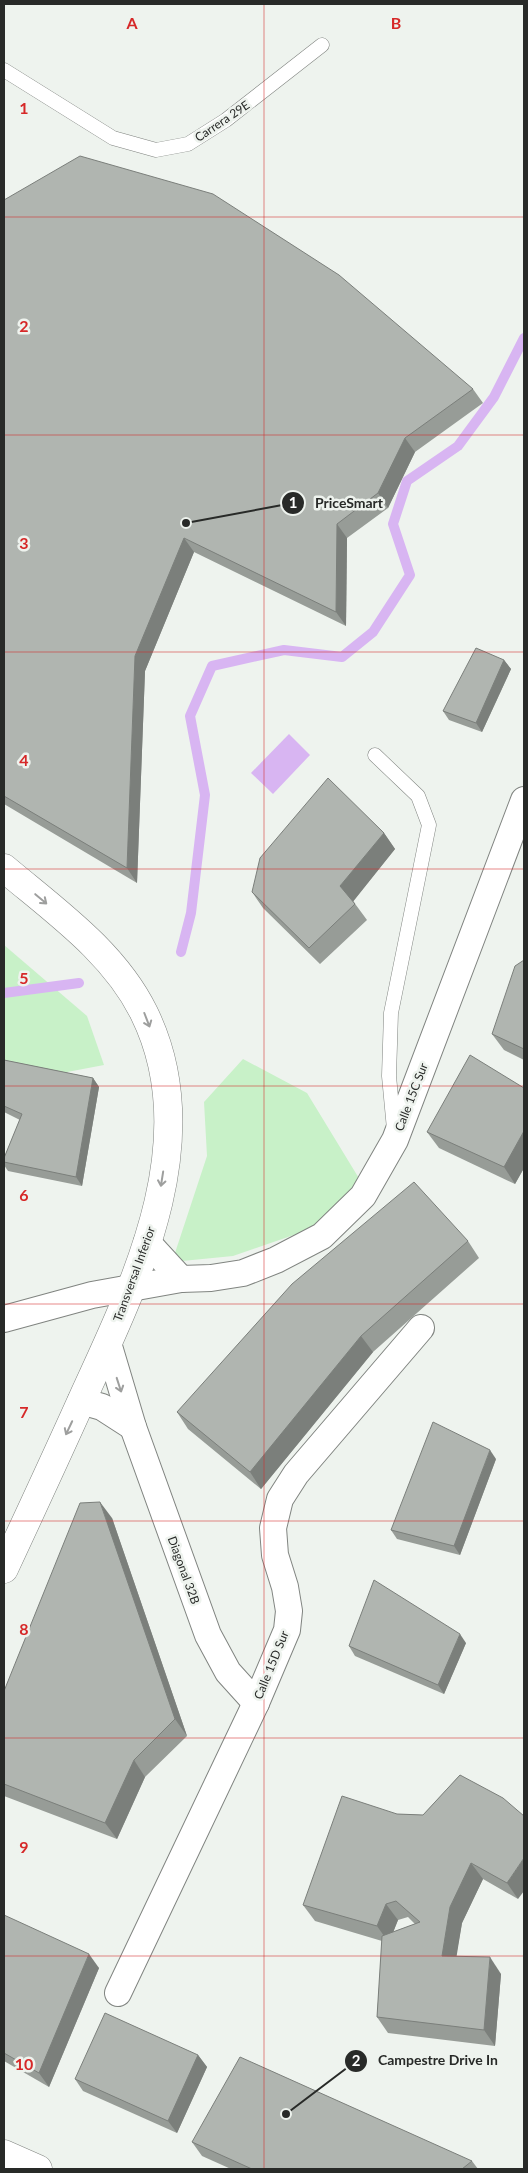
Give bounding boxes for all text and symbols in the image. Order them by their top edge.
text: A [125,13,138,32]
text: B [391,13,401,32]
street label: Carrera 29E [192,97,252,145]
text: 1 [19,98,29,117]
text: 2 [19,316,29,335]
callout: PriceSmart [280,489,393,518]
text: 1 [289,493,297,511]
text: PriceSmart [315,494,384,511]
text: 3 [19,533,29,552]
text: 4 [19,750,29,769]
one-way arrow [34,894,47,905]
text: 5 [19,968,29,987]
one-way arrow [143,1012,152,1027]
street label: Calle 15C Sur [391,1060,431,1133]
one-way arrow [157,1171,167,1187]
text: 6 [19,1185,29,1204]
street label: Transversal Inferior [110,1224,158,1324]
one-way arrow [115,1377,125,1393]
text: 7 [19,1402,29,1421]
one-way arrow [64,1420,73,1435]
street label: Diagonal 32B [165,1534,203,1606]
text: 8 [19,1619,29,1638]
street label: Calle 15D Sur [250,1628,292,1701]
text: 9 [19,1837,29,1856]
callout: Campestre Drive In [343,2046,508,2075]
text: 2 [352,2051,361,2069]
text: Campestre Drive In [378,2051,498,2068]
text: 10 [15,2054,33,2073]

